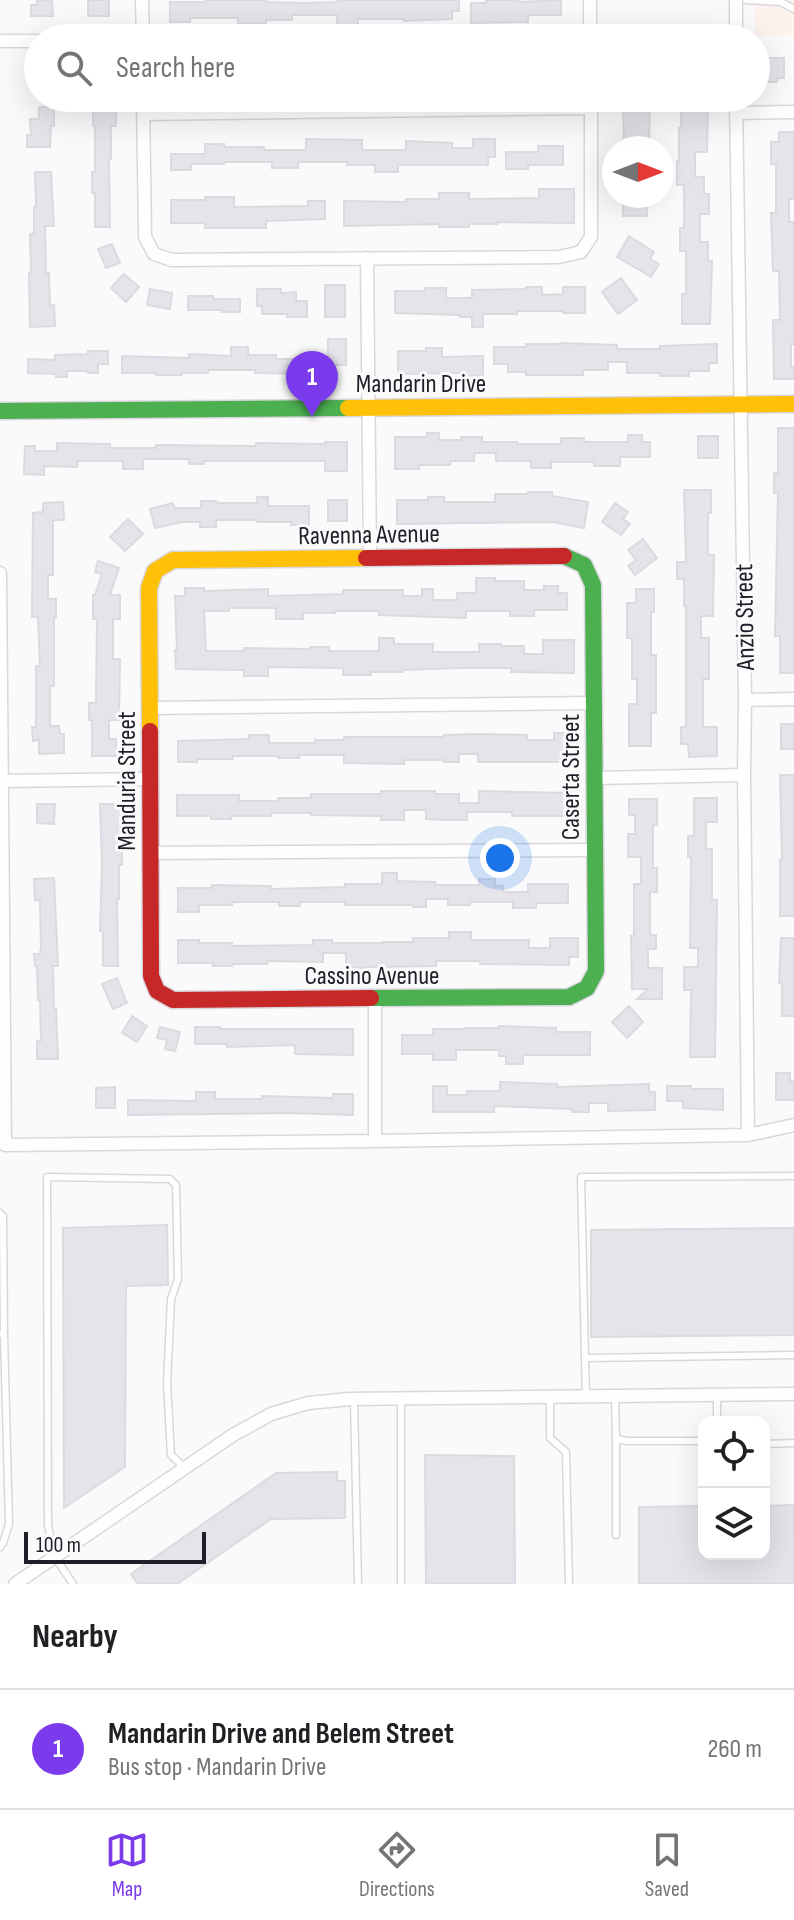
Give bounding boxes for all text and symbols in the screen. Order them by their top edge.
search box [24,24,770,112]
icon: search [52,46,96,90]
text: Search here [116,50,235,86]
north arrow [602,136,674,208]
pin: 1 [286,351,338,417]
street label: Mandarin Drive [356,369,486,400]
street label: Ravenna Avenue [298,519,440,552]
street label: Anzio Street [729,563,762,672]
street label: Manduria Street [112,711,143,851]
street label: Caserta Street [556,714,587,840]
your location [480,838,520,878]
street label: Cassino Avenue [304,961,440,992]
map controls [698,1416,770,1560]
button: locate [698,1416,770,1488]
button: layers [698,1488,770,1560]
scale bar [24,1528,206,1564]
text: 100 m [36,1532,81,1559]
text: Nearby [32,1616,118,1657]
text: Mandarin Drive and Belem Street [108,1716,454,1752]
text: 1 [53,1734,63,1765]
text: 260 m [707,1734,762,1765]
text: Bus stop · Mandarin Drive [108,1752,326,1783]
tab: Map [105,1828,149,1903]
tab: Directions [359,1828,435,1903]
tab: Saved [645,1828,689,1903]

